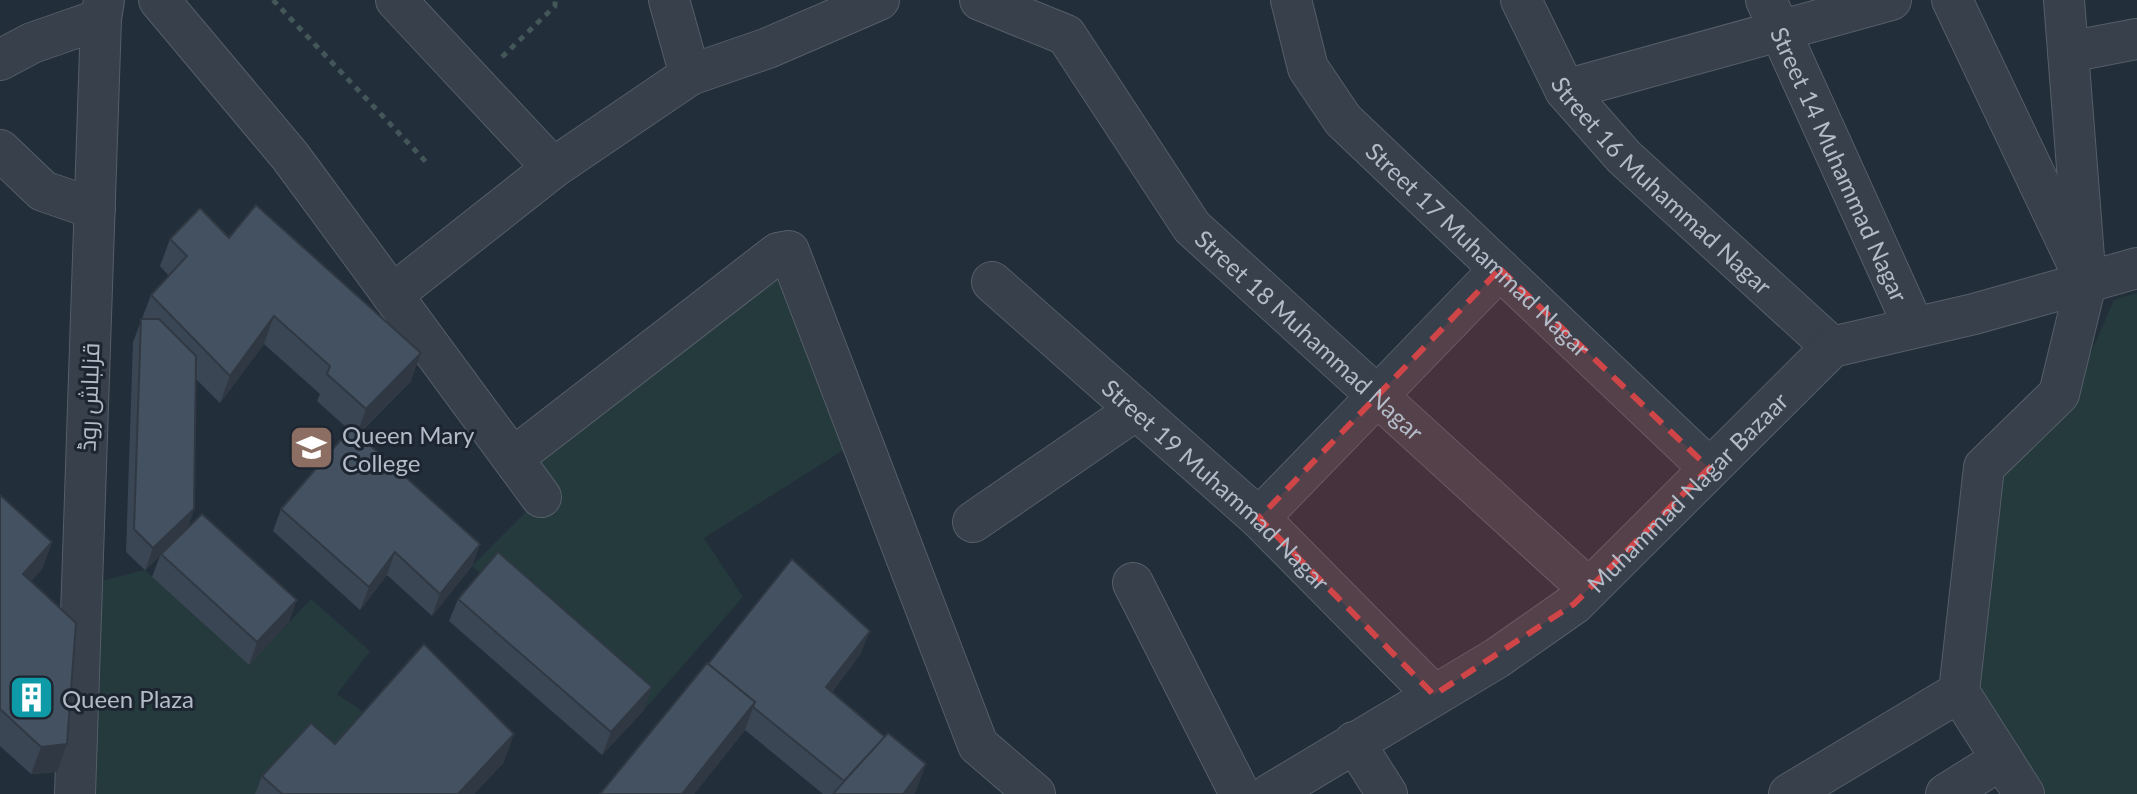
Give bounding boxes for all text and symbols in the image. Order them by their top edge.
street label: Street 14 Muhammad Nagar [1766,22,1915,306]
street label: Street 16 Muhammad Nagar [1546,72,1778,300]
street label: Street 17 Muhammad Nagar [1361,136,1597,362]
street label: Street 18 Muhammad Nagar [1190,223,1430,446]
street label: قزلباش روڈ [72,342,105,452]
street label: Street 19 Muhammad Nagar [1097,372,1336,596]
street label: Muhammad Nagar Bazaar [1581,385,1793,598]
place label: Queen Mary College [342,420,475,477]
school or university icon: Queen Mary College [287,424,335,472]
building icon: Queen Plaza [7,674,55,722]
place label: Queen Plaza [62,684,194,713]

